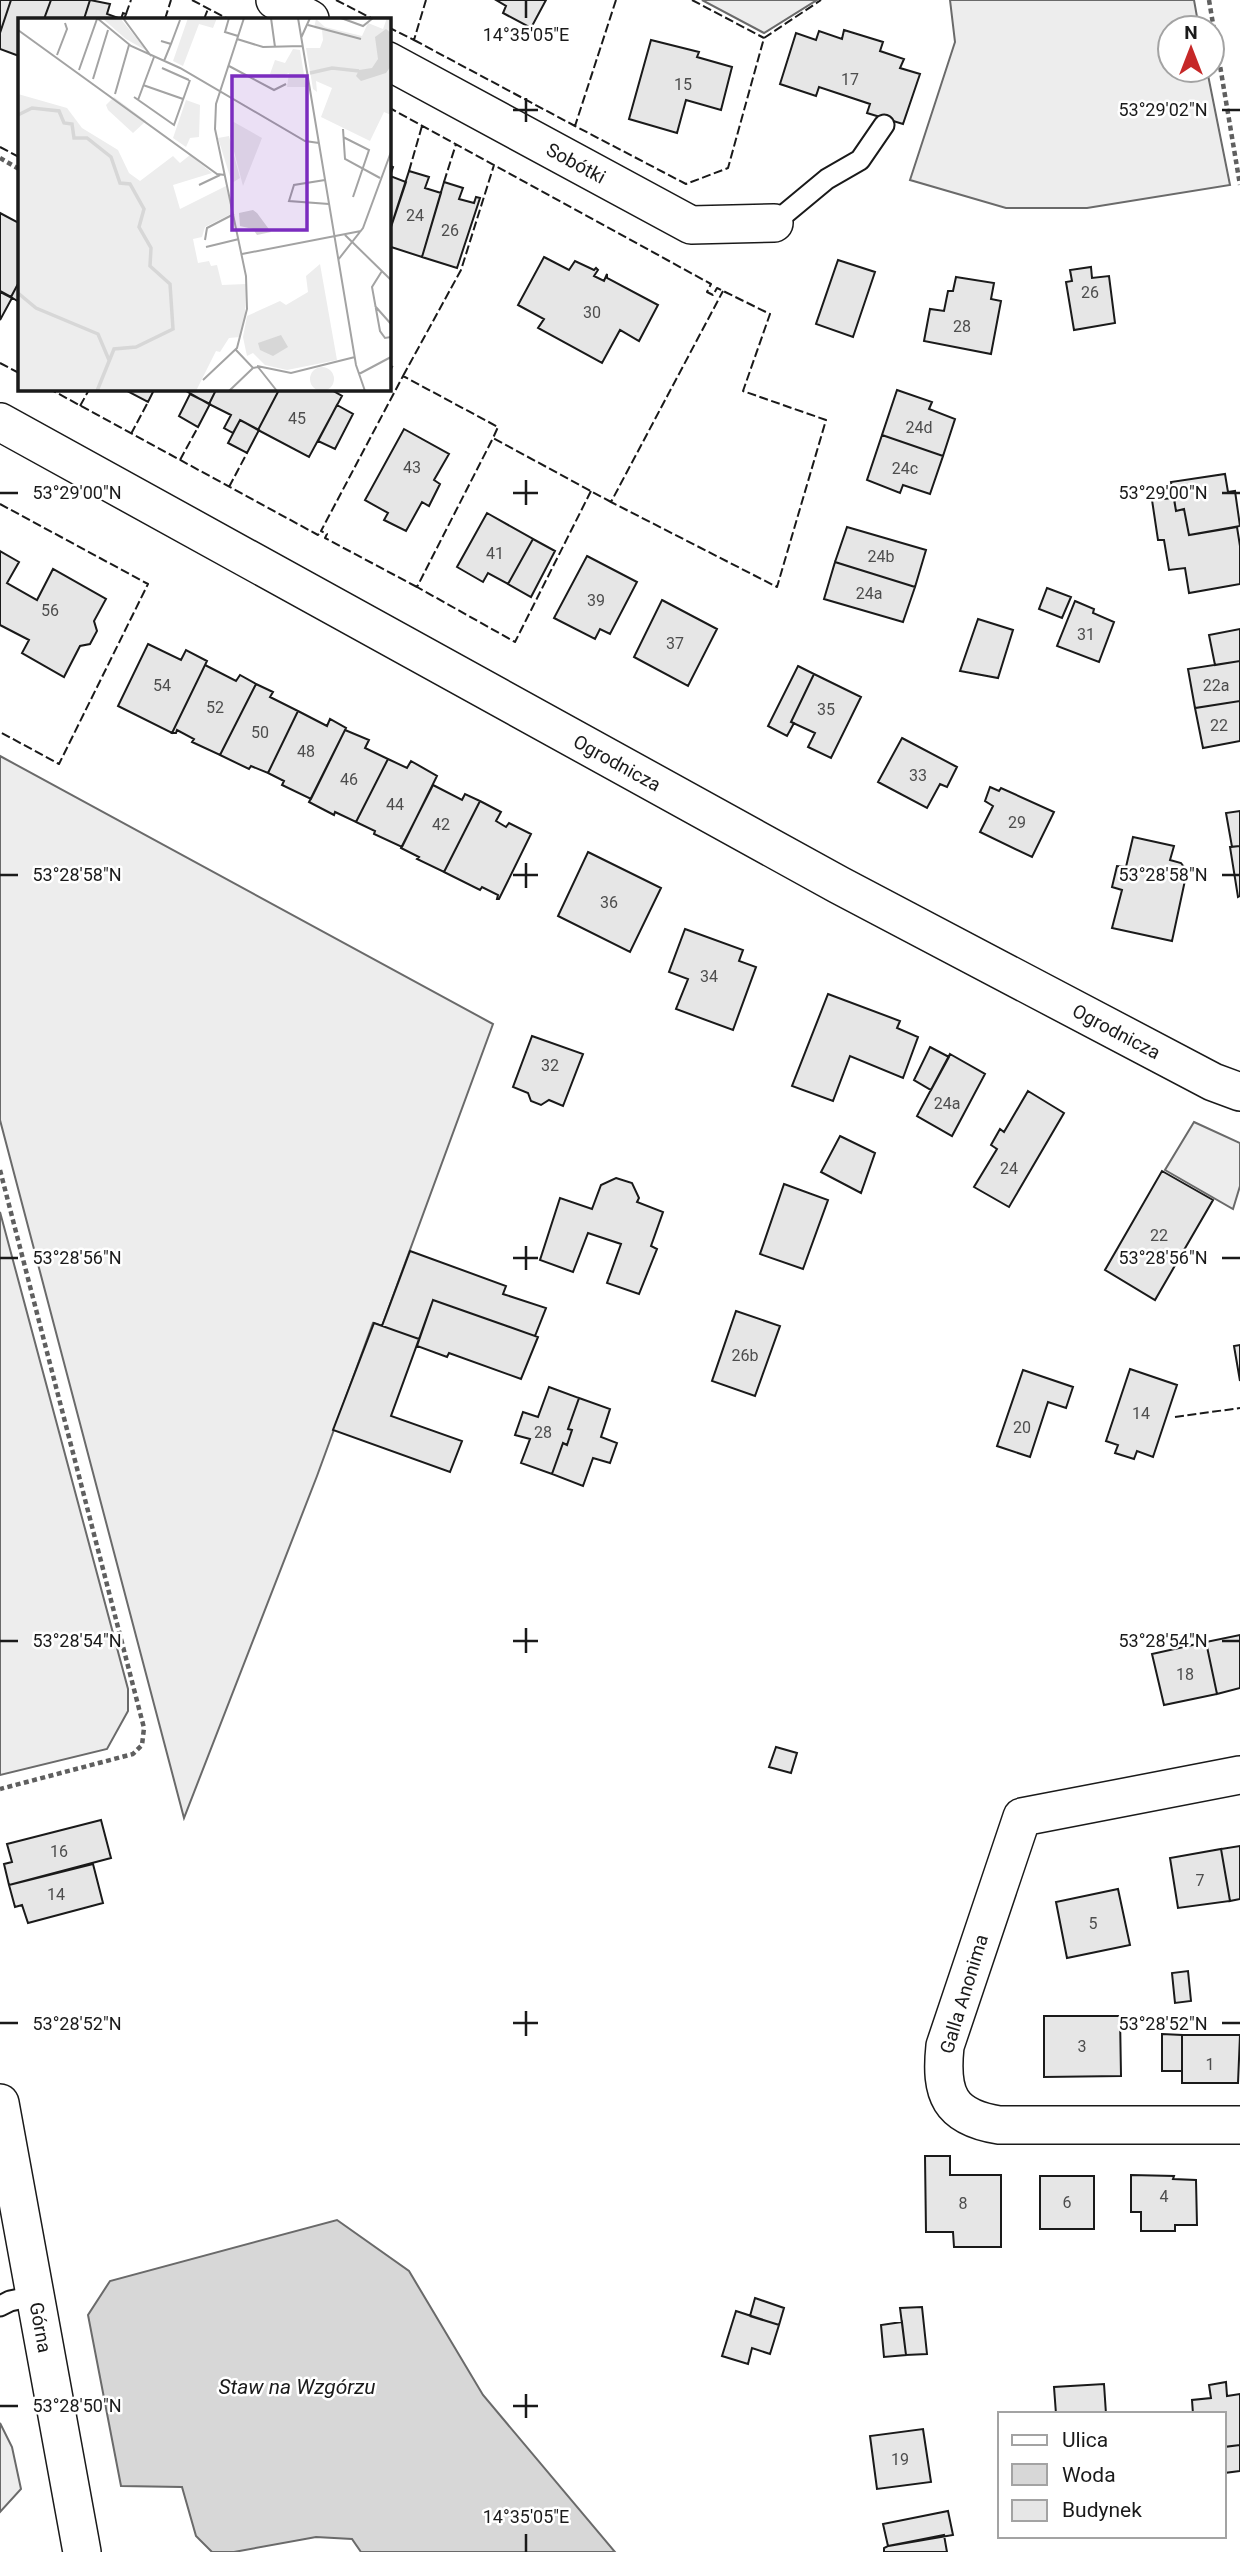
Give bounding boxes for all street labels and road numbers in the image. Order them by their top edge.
street label: Sobótki [543,137,610,188]
street label: Ogrodnicza [569,729,665,796]
street label: Ogrodnicza [1069,999,1165,1064]
street label: Galla Anonima [935,1932,993,2056]
street label: Górna [25,2300,57,2354]

